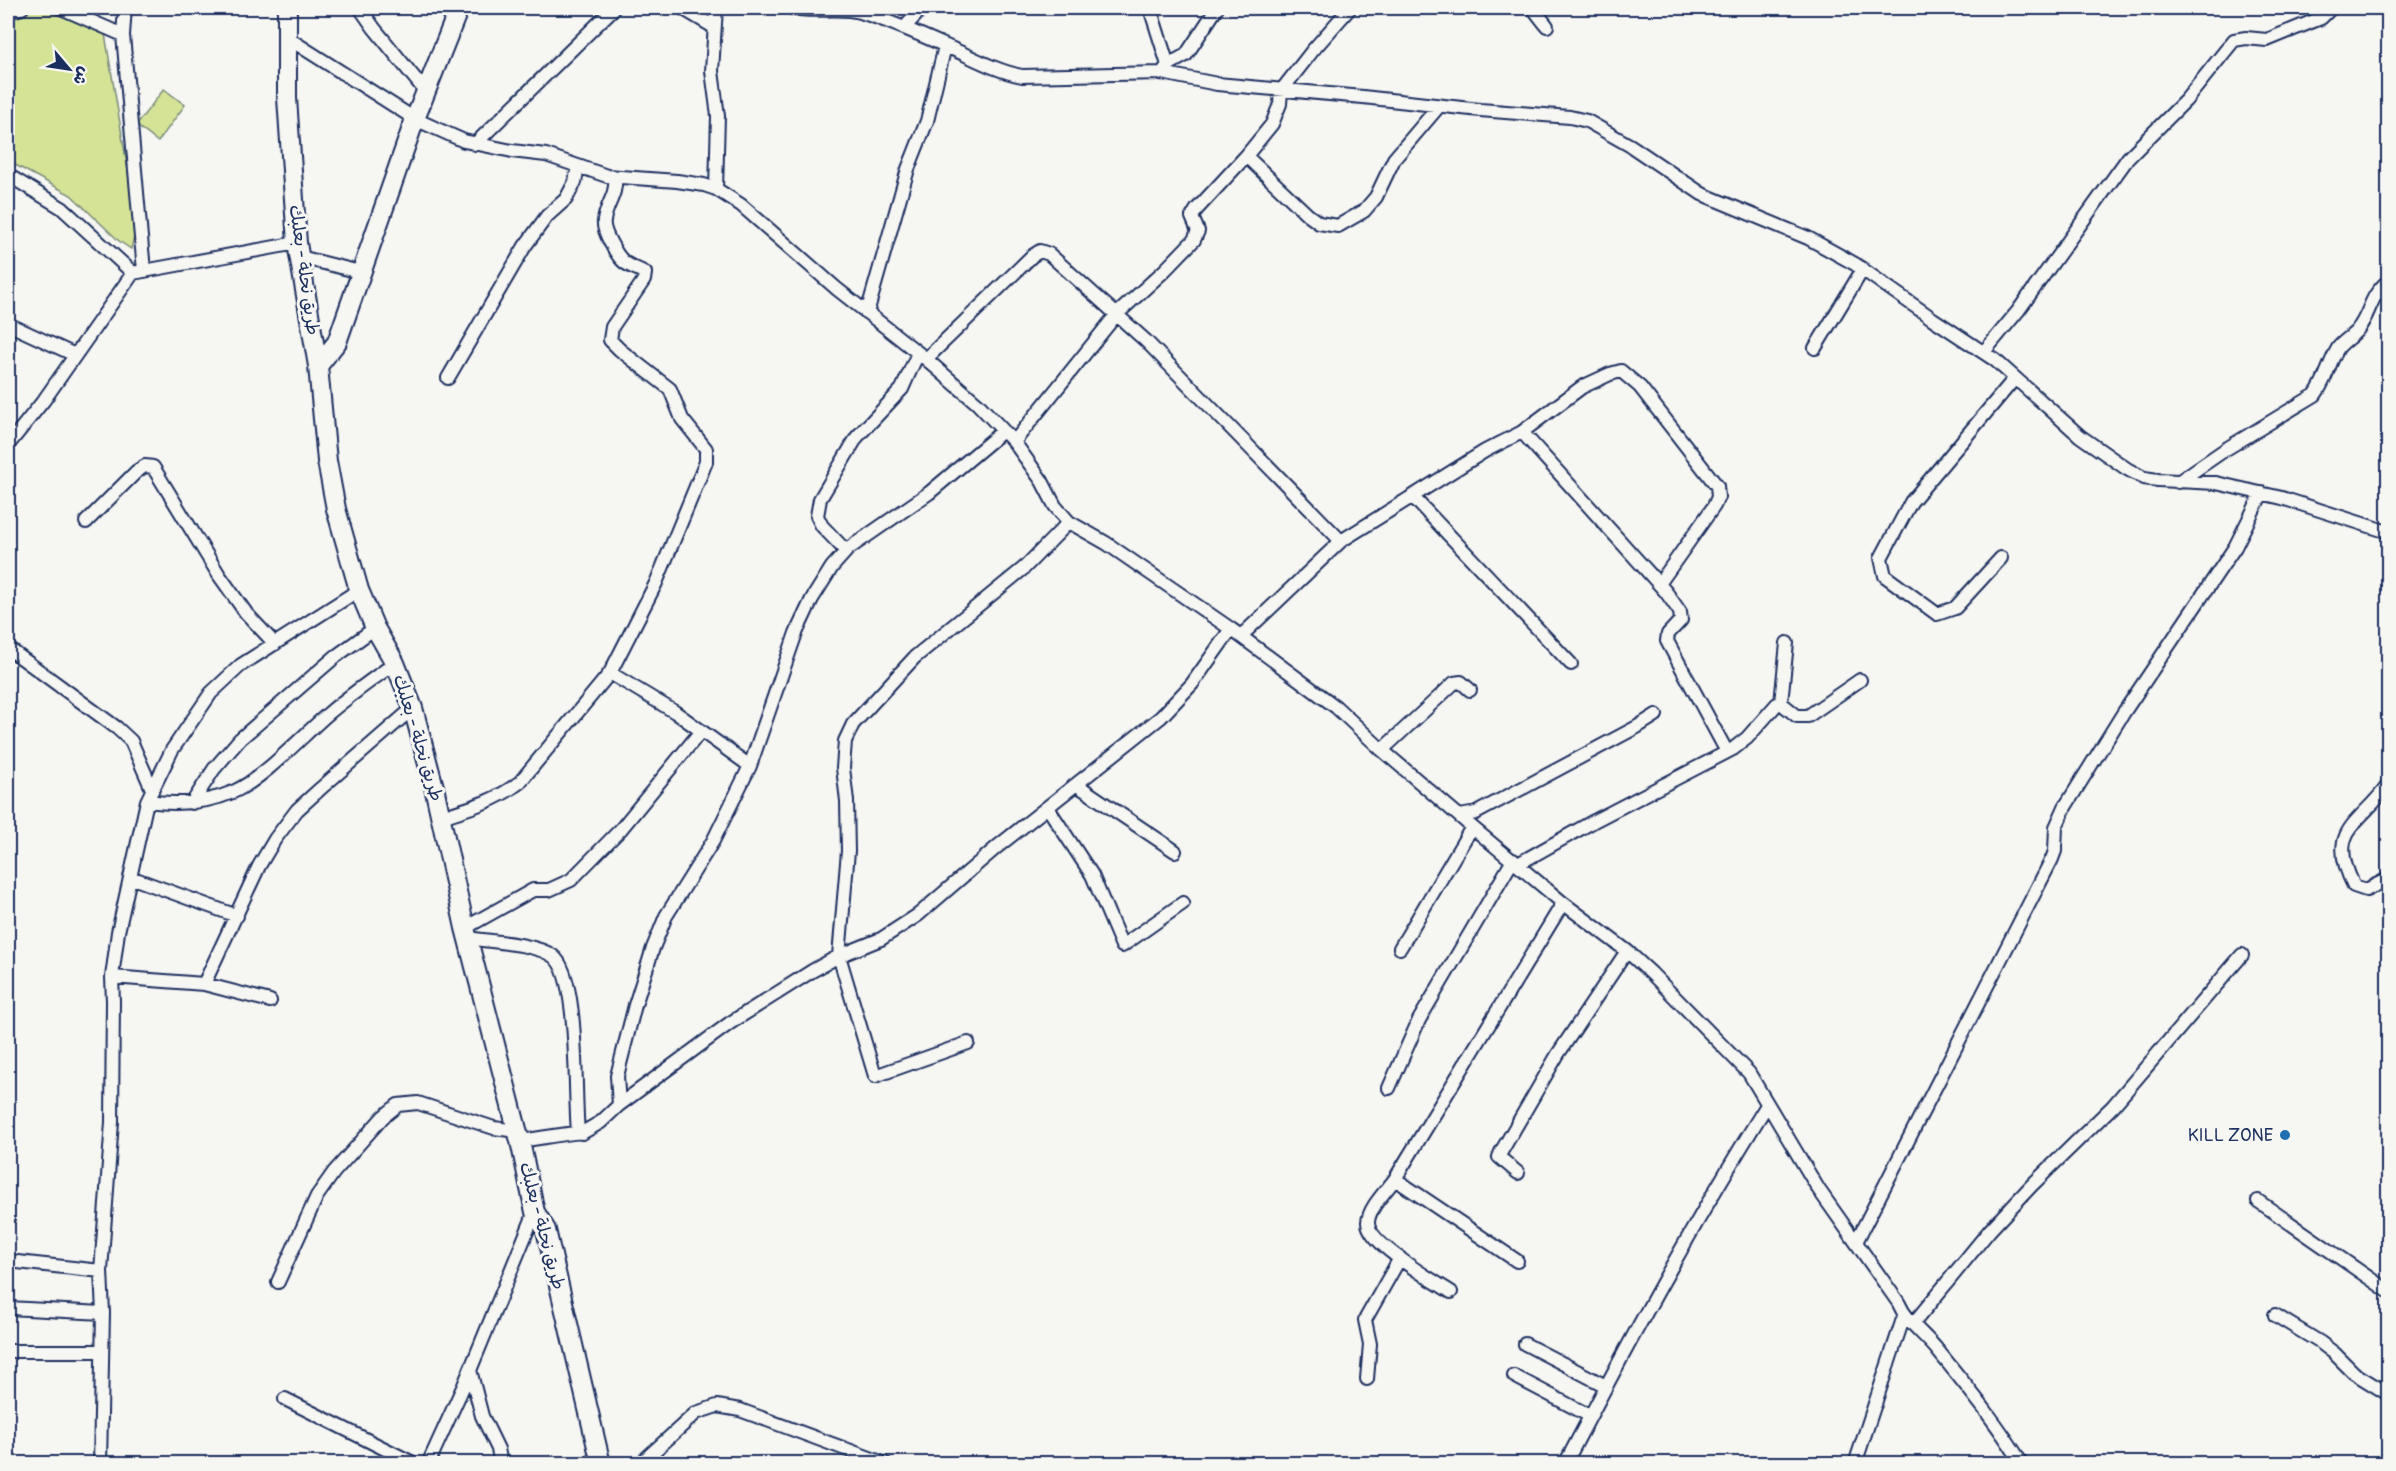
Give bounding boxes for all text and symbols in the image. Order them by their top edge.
north arrow [39,39,99,99]
text: ش [68,63,94,88]
street label: طريق نحلة - بعلبك [283,203,325,337]
street label: طريق نحلة - بعلبك [388,672,448,804]
place label: KILL ZONE [2188,1124,2273,1147]
marker: KILL ZONE [2278,1128,2292,1142]
street label: طريق نحلة - بعلبك [514,1160,570,1292]

